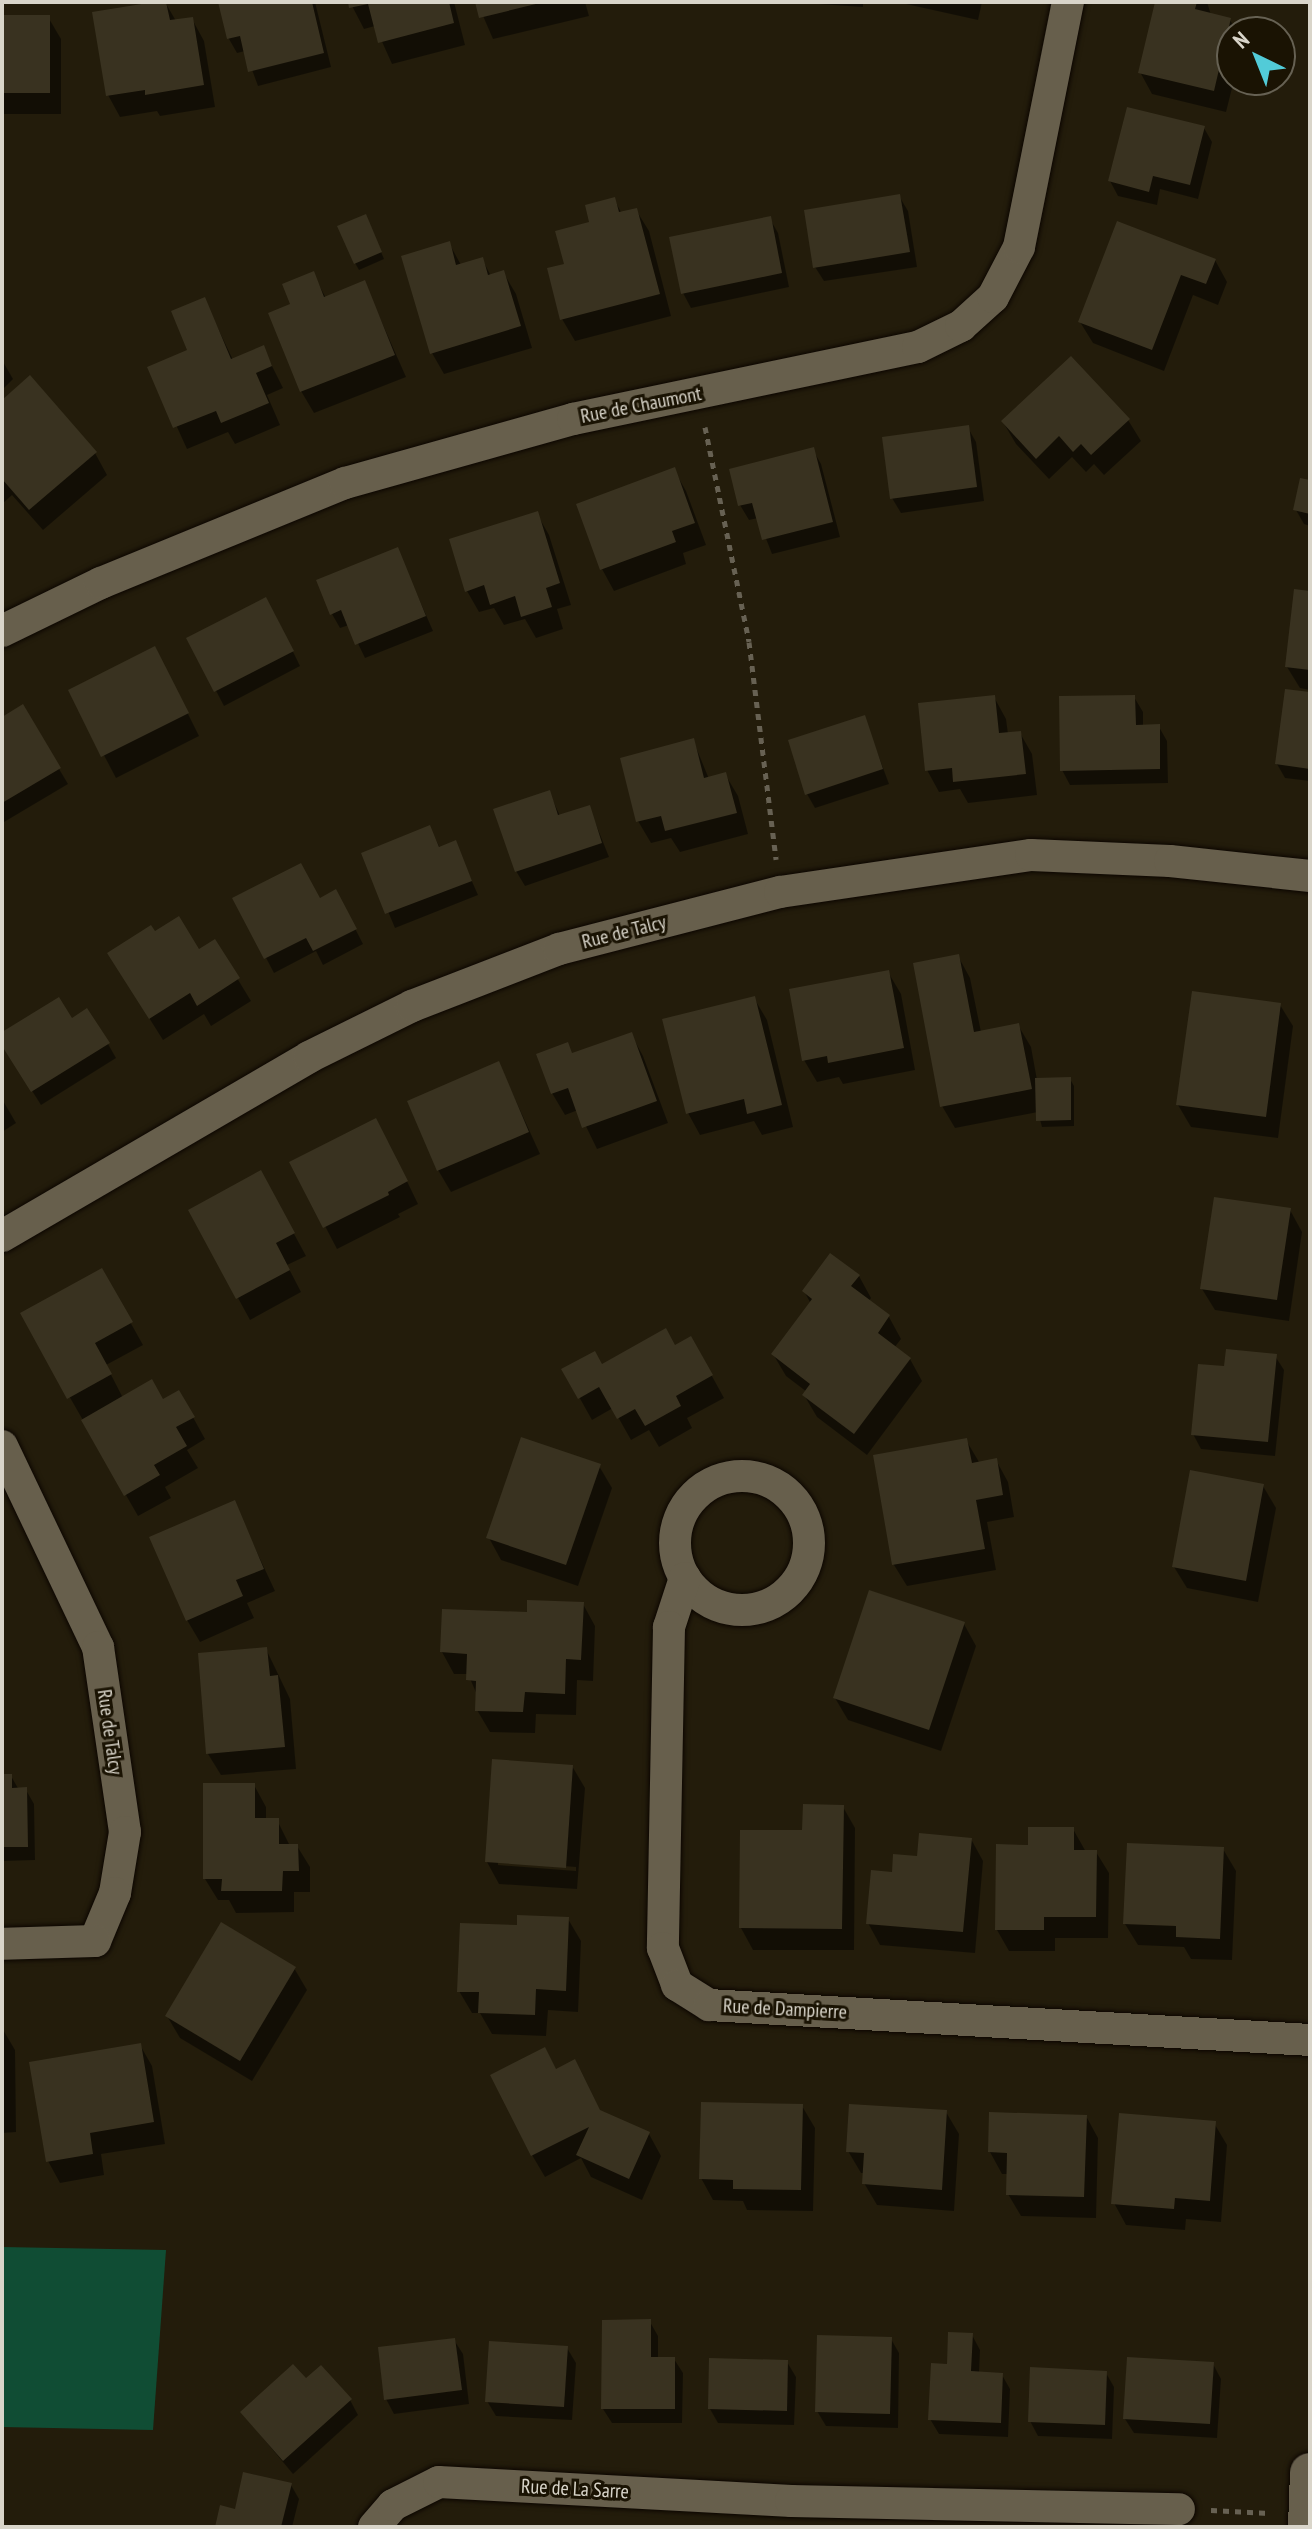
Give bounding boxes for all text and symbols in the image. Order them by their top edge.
north arrow [1216,16,1296,96]
text: N [1227,26,1255,54]
street label: Rue de Chaumont [579,382,703,428]
street label: Rue de Talcy [579,910,669,954]
street label: Rue de Talcy [92,1688,128,1776]
street label: Rue de Dampierre [722,1994,848,2024]
street label: Rue de La Sarre [520,2474,630,2504]

